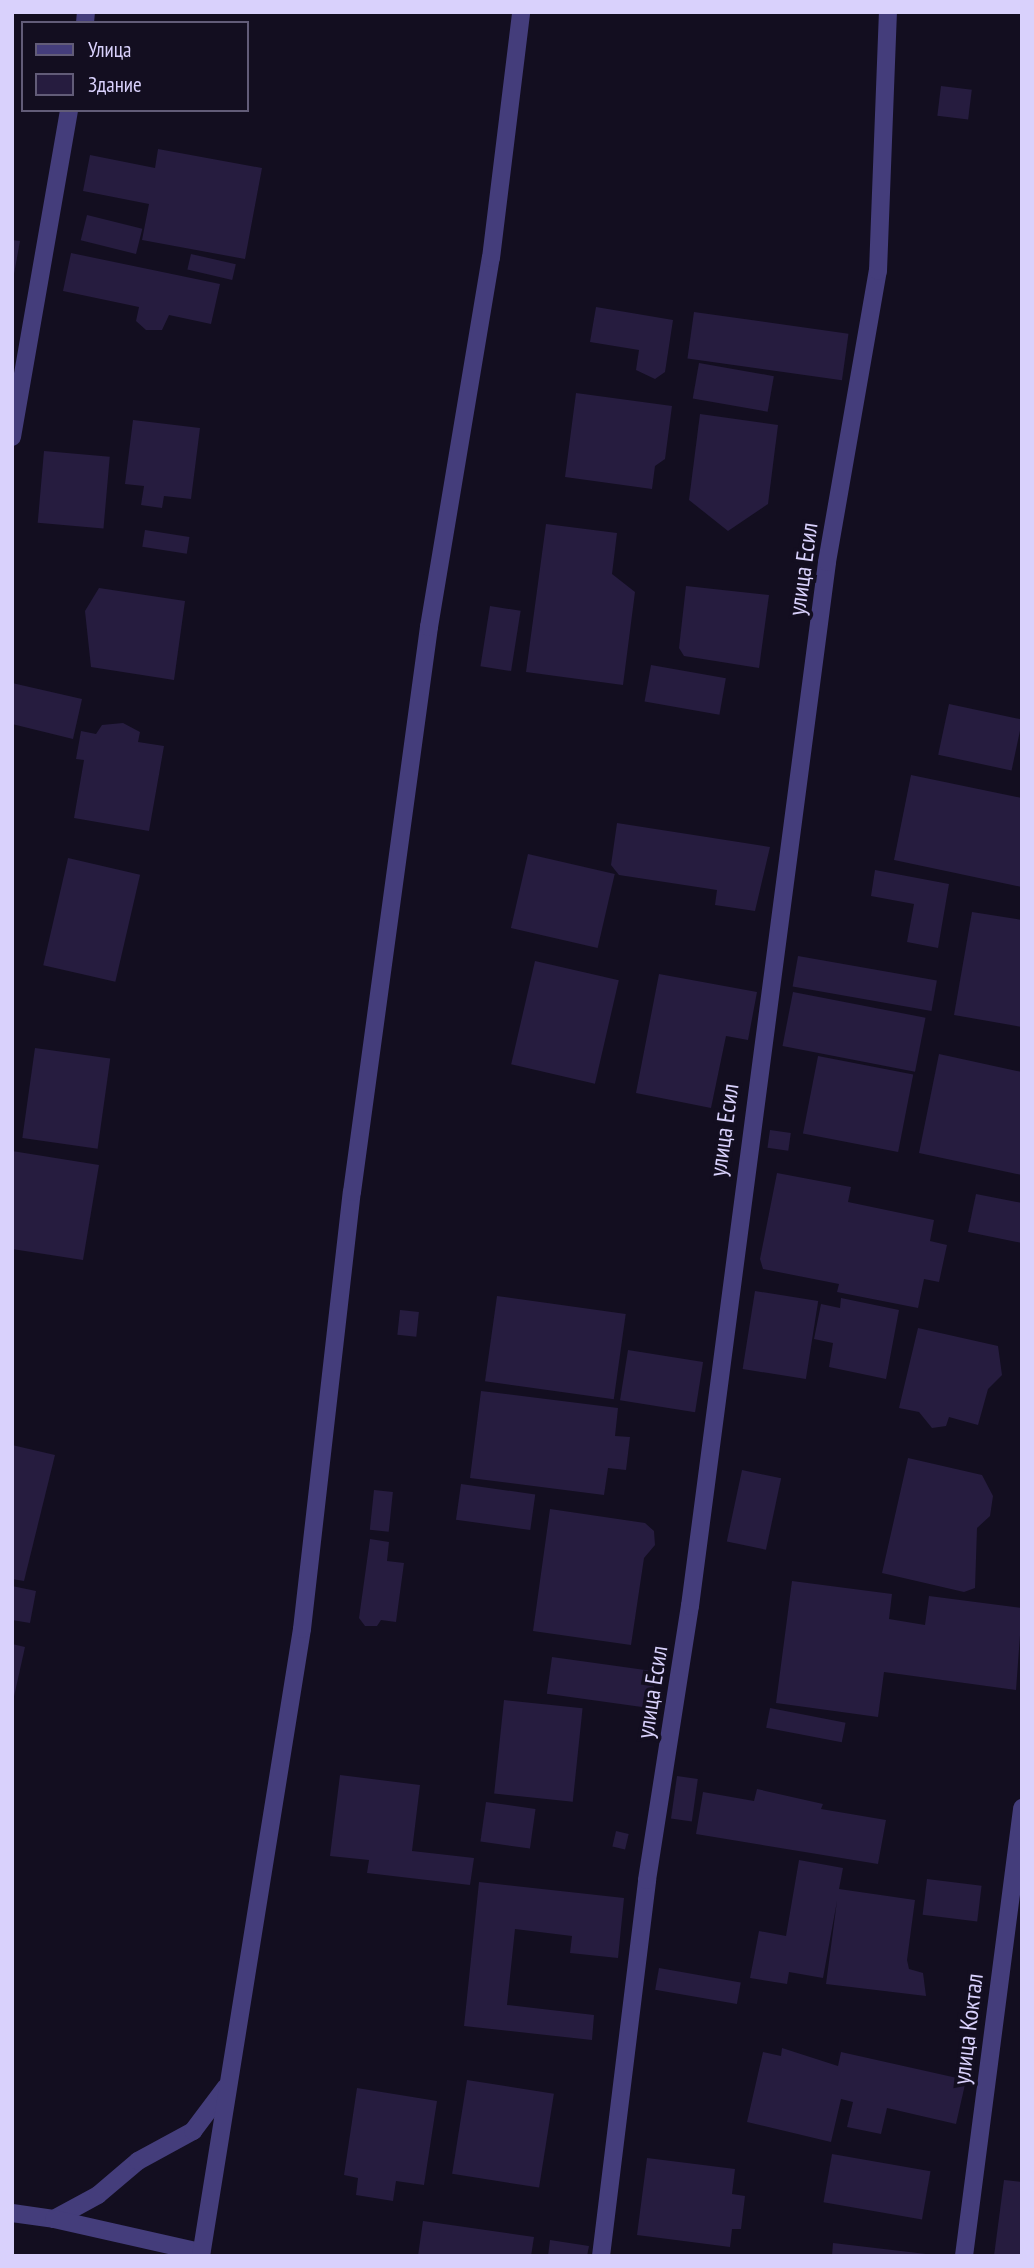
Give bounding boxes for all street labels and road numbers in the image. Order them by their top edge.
street label: улица Есил [782,521,824,617]
street label: улица Есил [703,1082,745,1178]
street label: улица Есил [630,1644,674,1740]
street label: улица Коктал [947,1972,989,2086]

